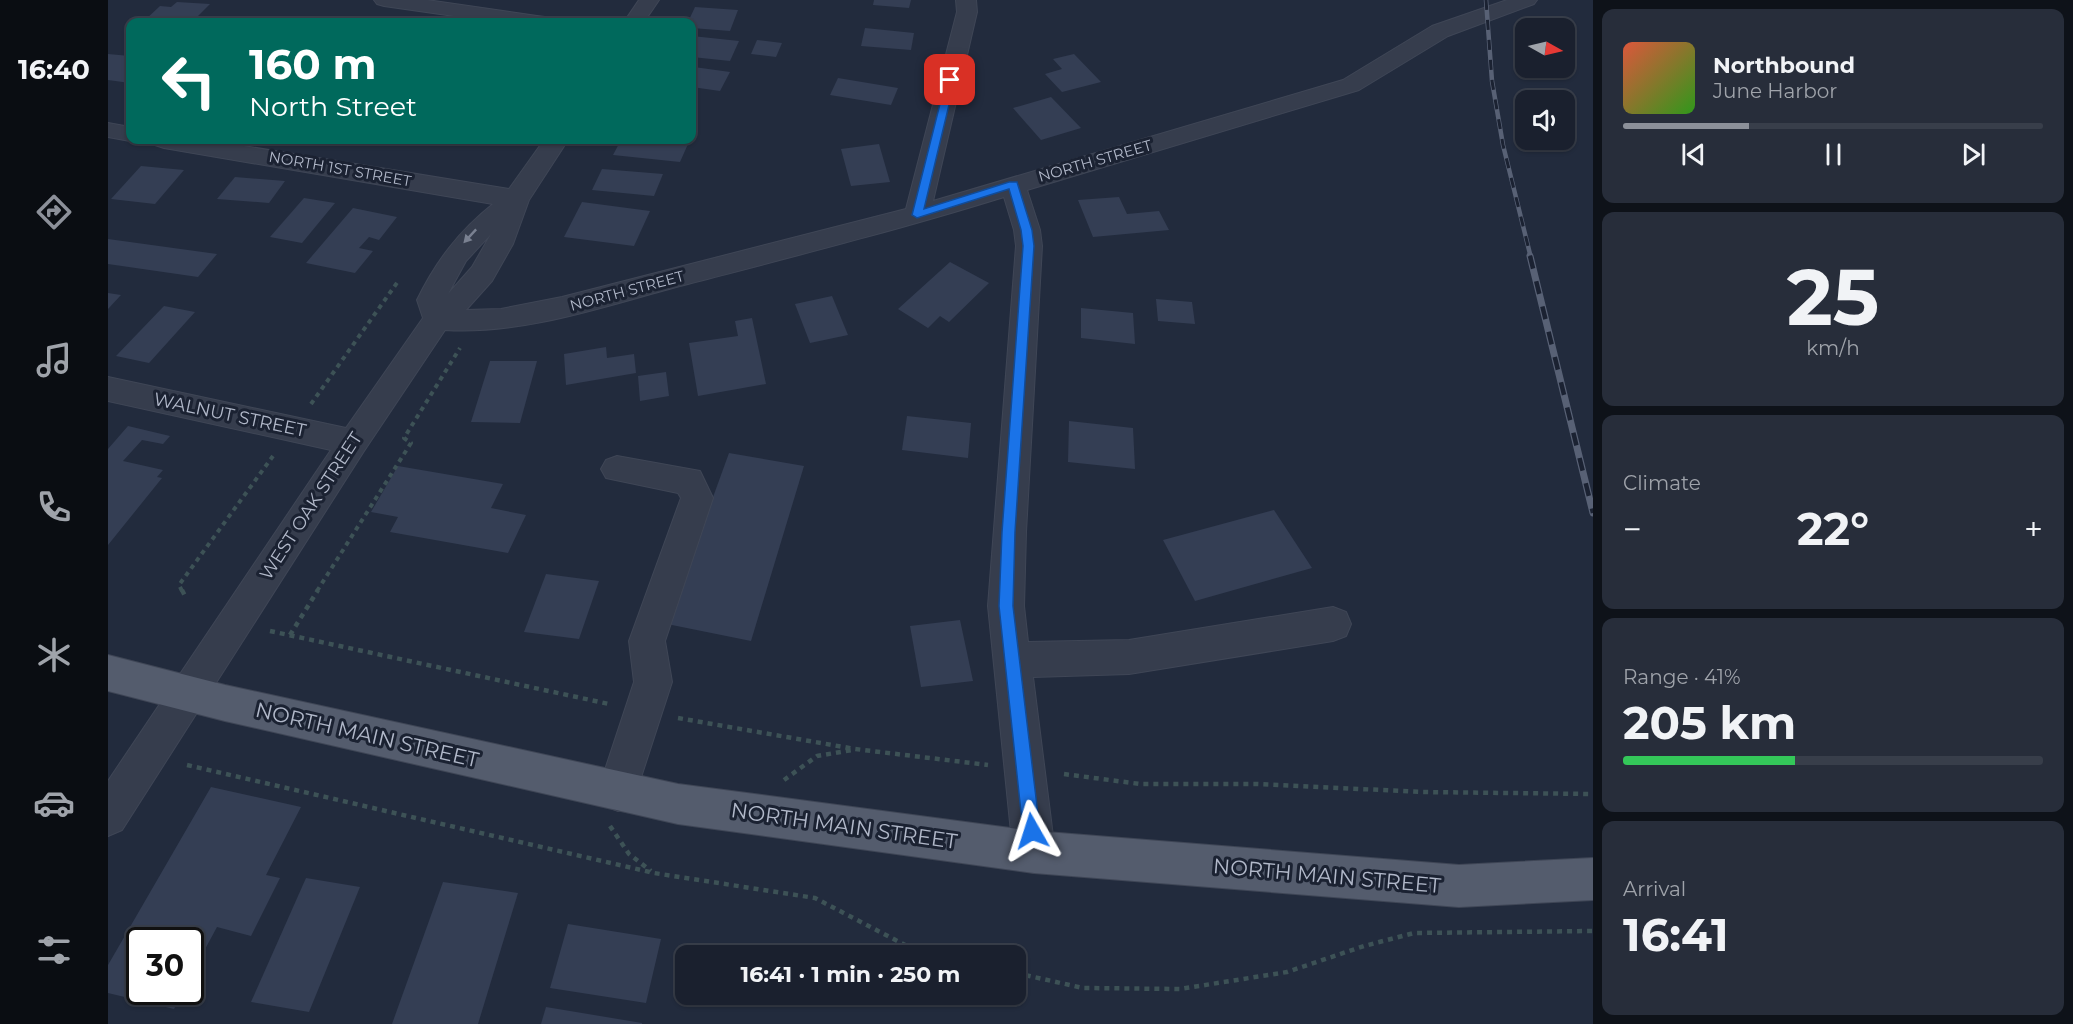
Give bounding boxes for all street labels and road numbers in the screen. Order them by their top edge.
street label: NORTH STREET [1036,135,1154,186]
street label: NORTH 1ST STREET [267,147,413,190]
street label: NORTH STREET [568,266,686,315]
street label: WALNUT STREET [152,388,309,442]
street label: WEST OAK STREET [255,427,367,584]
street label: NORTH MAIN STREET [253,697,481,772]
street label: NORTH MAIN STREET [729,797,959,854]
street label: NORTH MAIN STREET [1212,853,1442,898]

